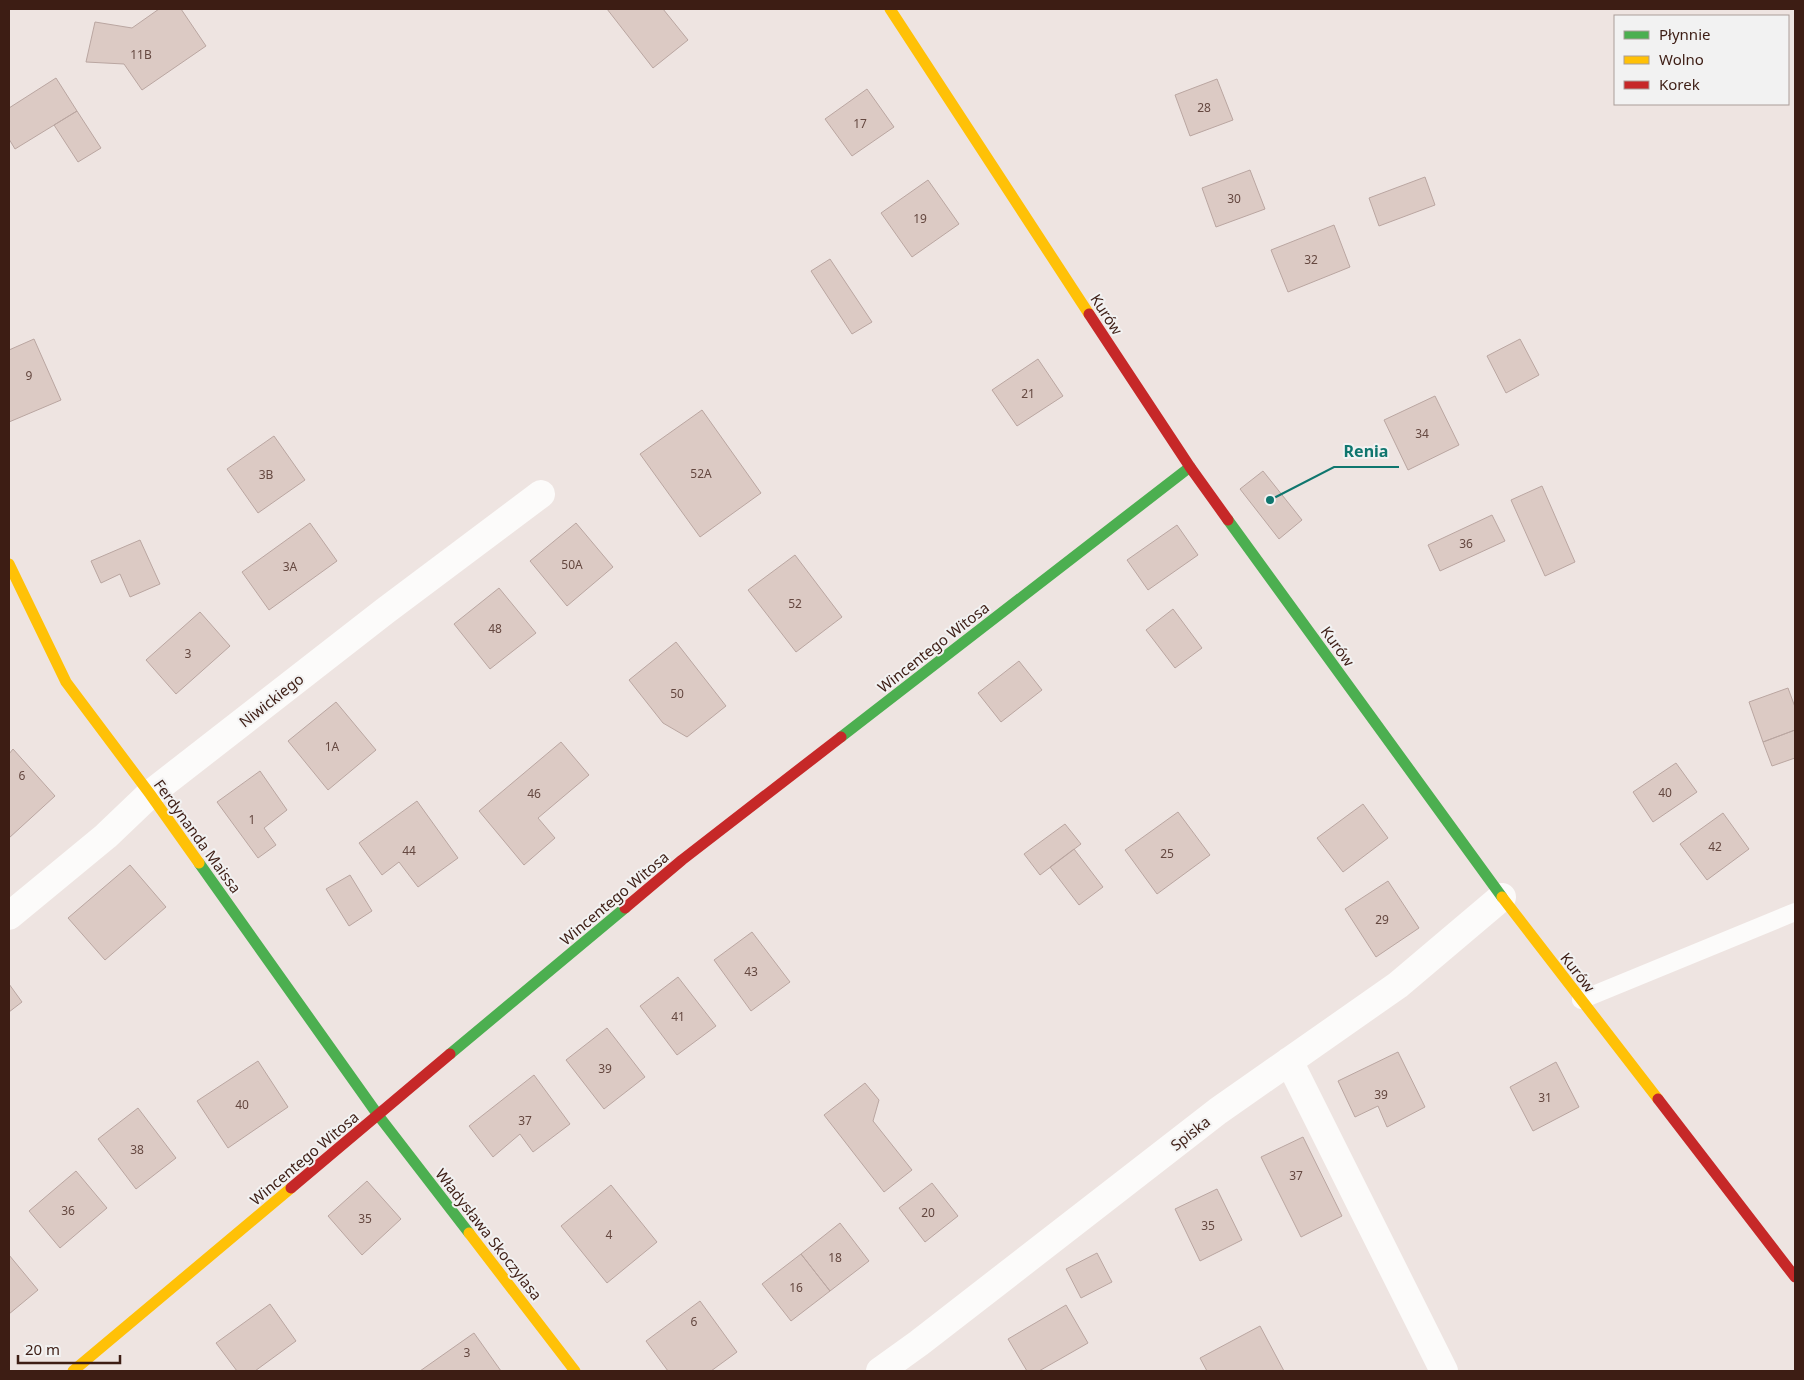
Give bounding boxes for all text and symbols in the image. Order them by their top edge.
legend [1614,15,1789,105]
text: Płynnie [1659,24,1710,44]
house number: 11B [130,46,152,63]
text: Wolno [1659,49,1704,69]
text: Korek [1659,74,1700,94]
house number: 28 [1197,99,1211,116]
house number: 17 [853,115,867,132]
house number: 30 [1227,190,1241,207]
house number: 19 [913,210,927,227]
house number: 32 [1304,251,1318,268]
street label: Kurów [1086,290,1128,338]
house number: 9 [26,367,33,384]
house number: 21 [1021,385,1035,402]
house number: 34 [1415,425,1429,442]
callout: Renia [1334,436,1399,467]
text: Renia [1344,440,1388,462]
house number: 52A [690,465,712,482]
house number: 3B [259,466,274,483]
house number: 36 [1459,535,1473,552]
house number: 50A [561,556,583,573]
house number: 3A [283,558,298,575]
house number: 52 [788,595,802,612]
street label: Wincentego Witosa [873,597,993,697]
house number: 48 [488,620,502,637]
street label: Kurów [1317,622,1359,670]
house number: 3 [185,645,192,662]
street label: Niwickiego [235,668,307,732]
house number: 50 [670,685,684,702]
house number: 1A [325,738,340,755]
house number: 6 [19,767,26,784]
street label: Ferdynanda Maissa [150,775,246,897]
house number: 40 [1658,784,1672,801]
house number: 46 [527,785,541,802]
house number: 1 [249,811,255,828]
house number: 42 [1708,838,1722,855]
house number: 44 [402,842,416,859]
house number: 25 [1160,845,1174,862]
street label: Wincentego Witosa [555,847,673,949]
house number: 29 [1375,911,1389,928]
street label: Kurów [1556,948,1600,996]
house number: 43 [744,963,758,980]
house number: 41 [671,1008,685,1025]
house number: 39 [598,1060,612,1077]
house number: 39 [1374,1086,1388,1103]
house number: 31 [1538,1089,1552,1106]
house number: 40 [235,1096,249,1113]
street label: Wincentego Witosa [245,1107,363,1209]
street label: Spiska [1166,1111,1214,1155]
house number: 37 [518,1112,532,1129]
house number: 38 [130,1141,144,1158]
street label: Władysława Skoczylasa [431,1164,547,1304]
house number: 37 [1289,1167,1303,1184]
house number: 36 [61,1202,75,1219]
house number: 20 [921,1204,935,1221]
house number: 35 [358,1210,372,1227]
house number: 35 [1201,1217,1215,1234]
house number: 4 [606,1226,613,1243]
house number: 18 [828,1249,842,1266]
house number: 16 [789,1279,803,1296]
house number: 6 [691,1313,698,1330]
scale bar [18,1332,120,1364]
text: 20 m [25,1339,60,1359]
house number: 3 [464,1344,471,1361]

